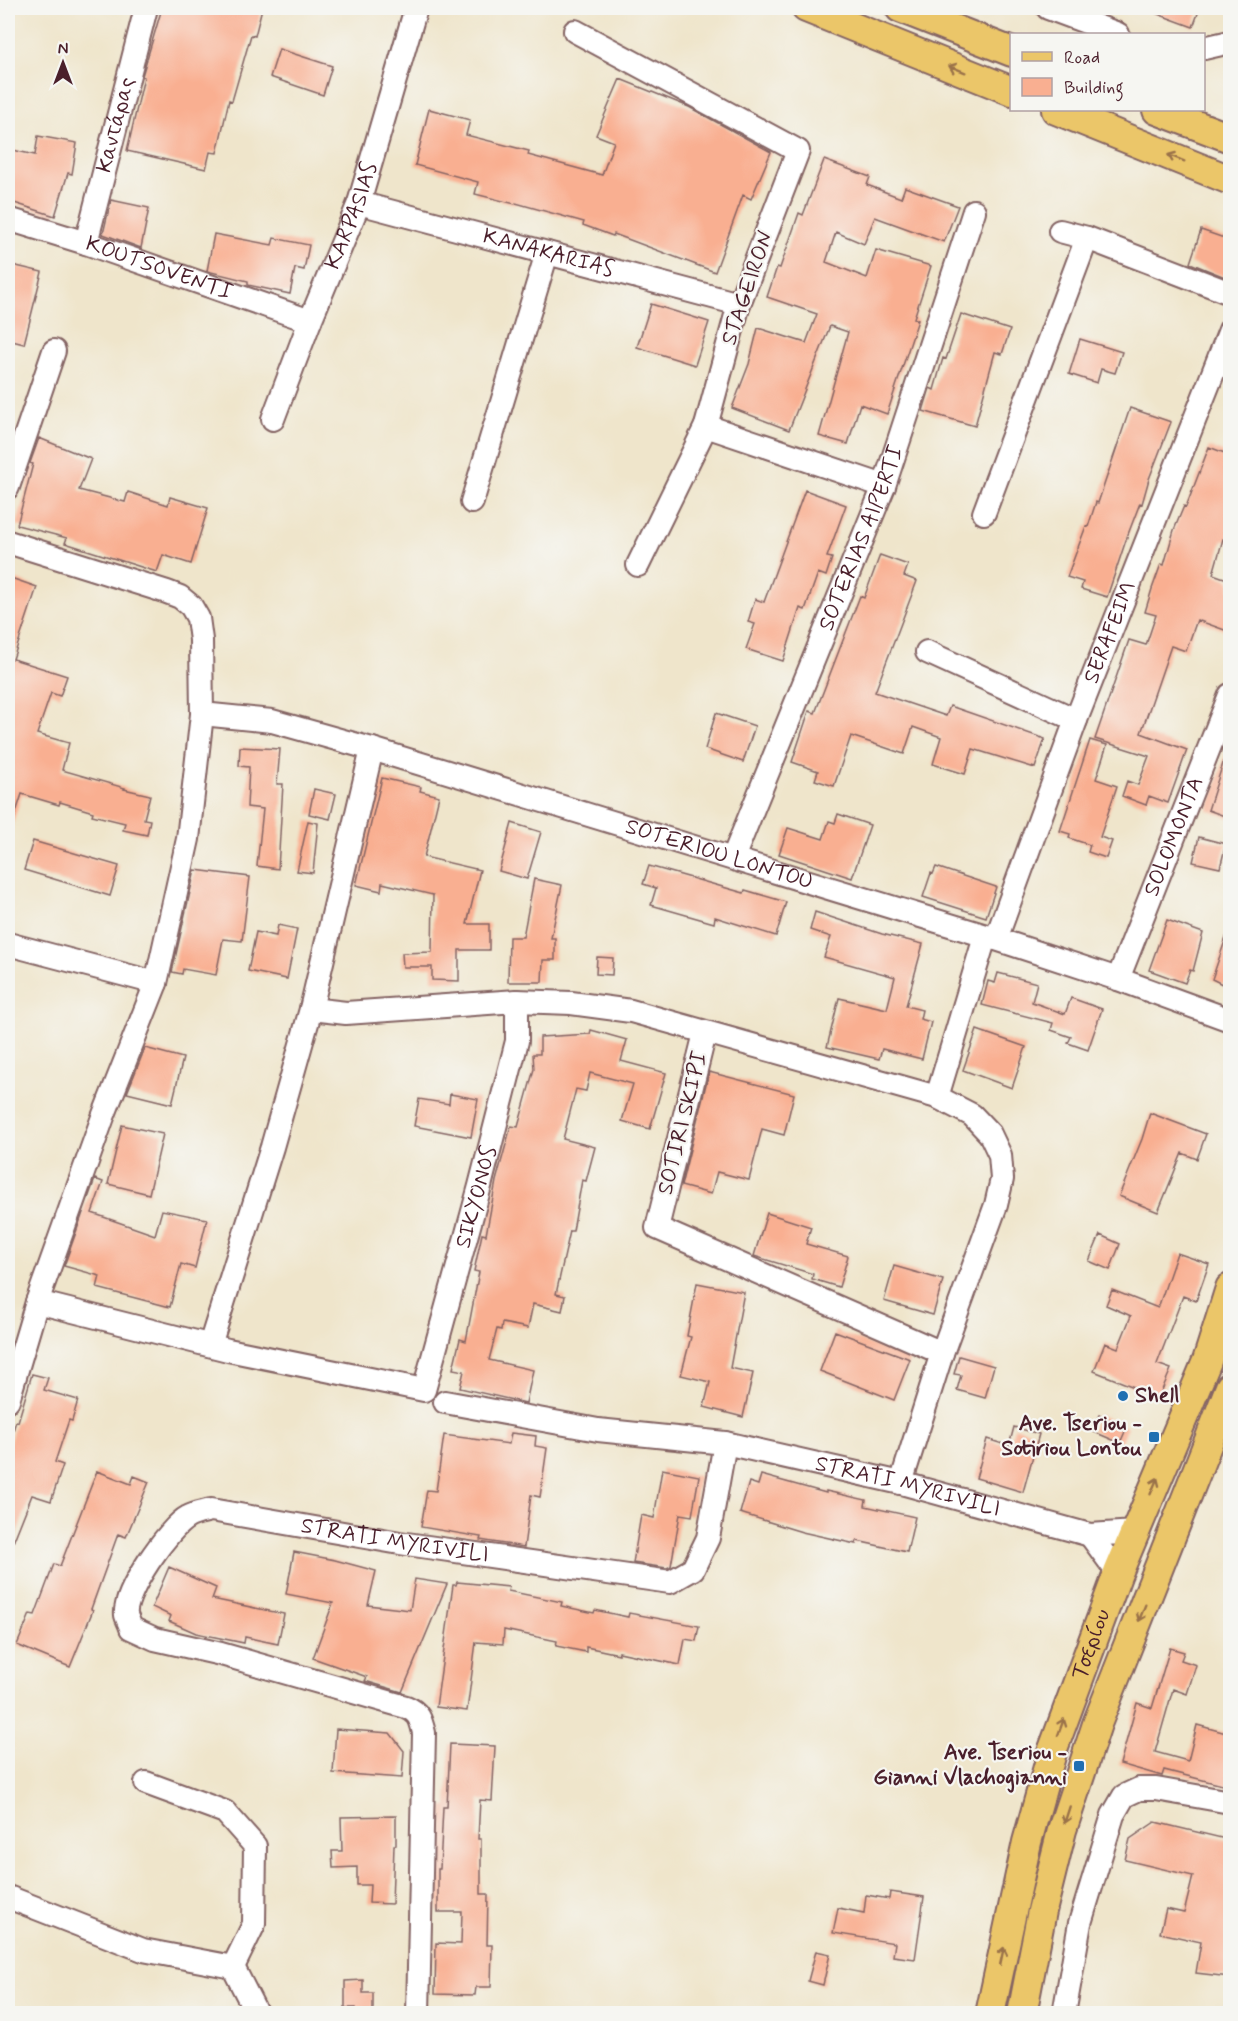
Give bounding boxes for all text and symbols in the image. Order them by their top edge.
north arrow [33,33,93,93]
legend [1010,33,1205,111]
text: N [58,39,68,60]
text: Road [1064,46,1100,70]
one-way arrow [949,63,967,74]
street label: Καντάρας [91,74,142,175]
text: Building [1064,76,1124,102]
one-way arrow [1168,152,1186,163]
street label: KARPASIAS [319,159,384,274]
street label: KANAKARIAS [480,222,617,284]
street label: STAGEIRON [715,227,781,349]
street label: KOUTSOVENTI [82,230,236,307]
street label: SOTERIAS AIPERTI [813,441,910,635]
street label: SERAFEIM [1078,578,1143,688]
street label: SOLOMONTA [1138,773,1210,901]
street label: SOTERIOU LONTOU [622,813,816,896]
street label: SOTIRI SKIPI [652,1048,714,1198]
street label: SIKYONOS [450,1143,504,1251]
place label: Shell [1135,1382,1179,1410]
marker: Shell [1116,1389,1130,1403]
place label: Ave. Tseriou - Sotiriou Lontou [1001,1410,1142,1463]
marker: Ave. Tseriou - Sotiriou Lontou [1147,1430,1161,1444]
street label: STRATI MYRIVILI [812,1450,1003,1524]
one-way arrow [1149,1478,1160,1496]
street label: STRATI MYRIVILI [299,1512,491,1570]
one-way arrow [1136,1603,1147,1622]
street label: Τσερίου [1066,1605,1117,1684]
one-way arrow [1056,1718,1067,1737]
place label: Ave. Tseriou - Gianni Vlachogianni [873,1739,1067,1793]
marker: Ave. Tseriou - Gianni Vlachogianni [1072,1759,1086,1773]
one-way arrow [1060,1805,1071,1824]
one-way arrow [997,1947,1008,1967]

